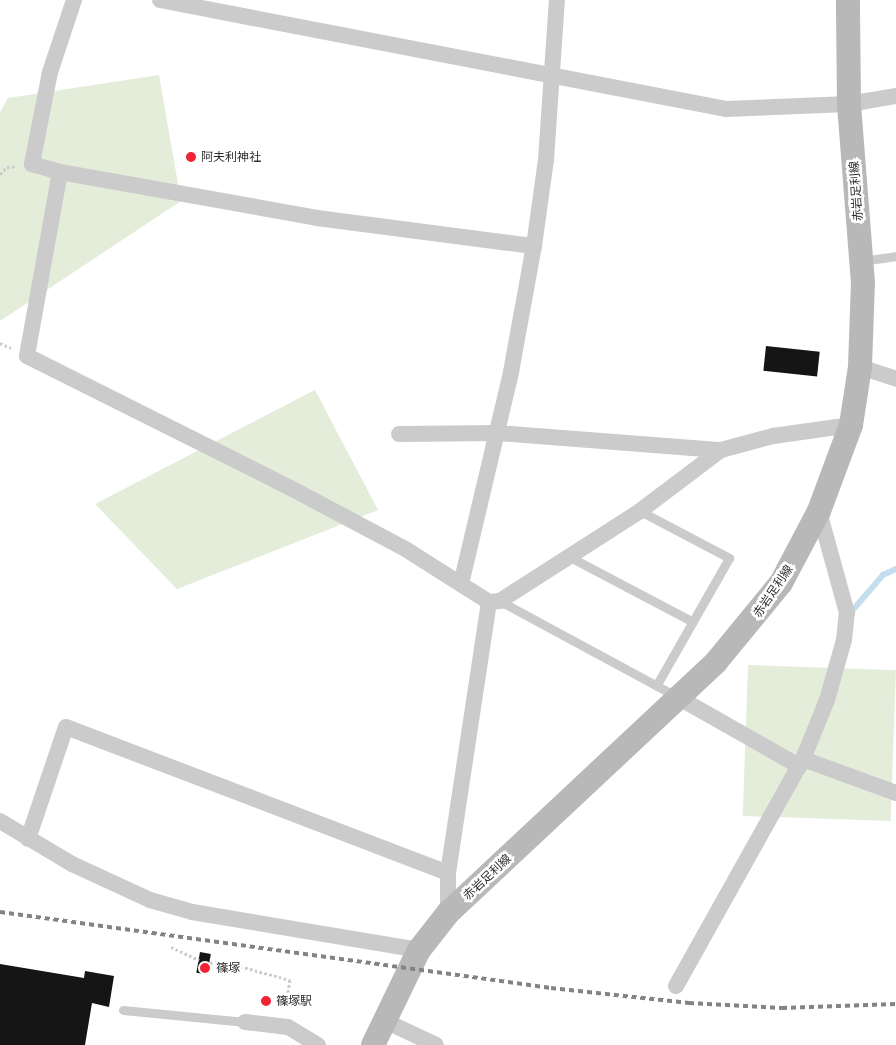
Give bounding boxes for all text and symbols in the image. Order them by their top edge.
place label: 阿夫利神社 [201,150,261,164]
marker: 阿夫利神社 [185,151,197,163]
street label: 赤岩足利線 [847,161,865,221]
street label: 赤岩足利線 [750,562,796,620]
street label: 赤岩足利線 [460,851,514,903]
marker: 篠塚 [198,961,212,975]
place label: 篠塚 [216,961,240,975]
place label: 篠塚駅 [276,994,312,1008]
marker: 篠塚駅 [260,995,272,1007]

